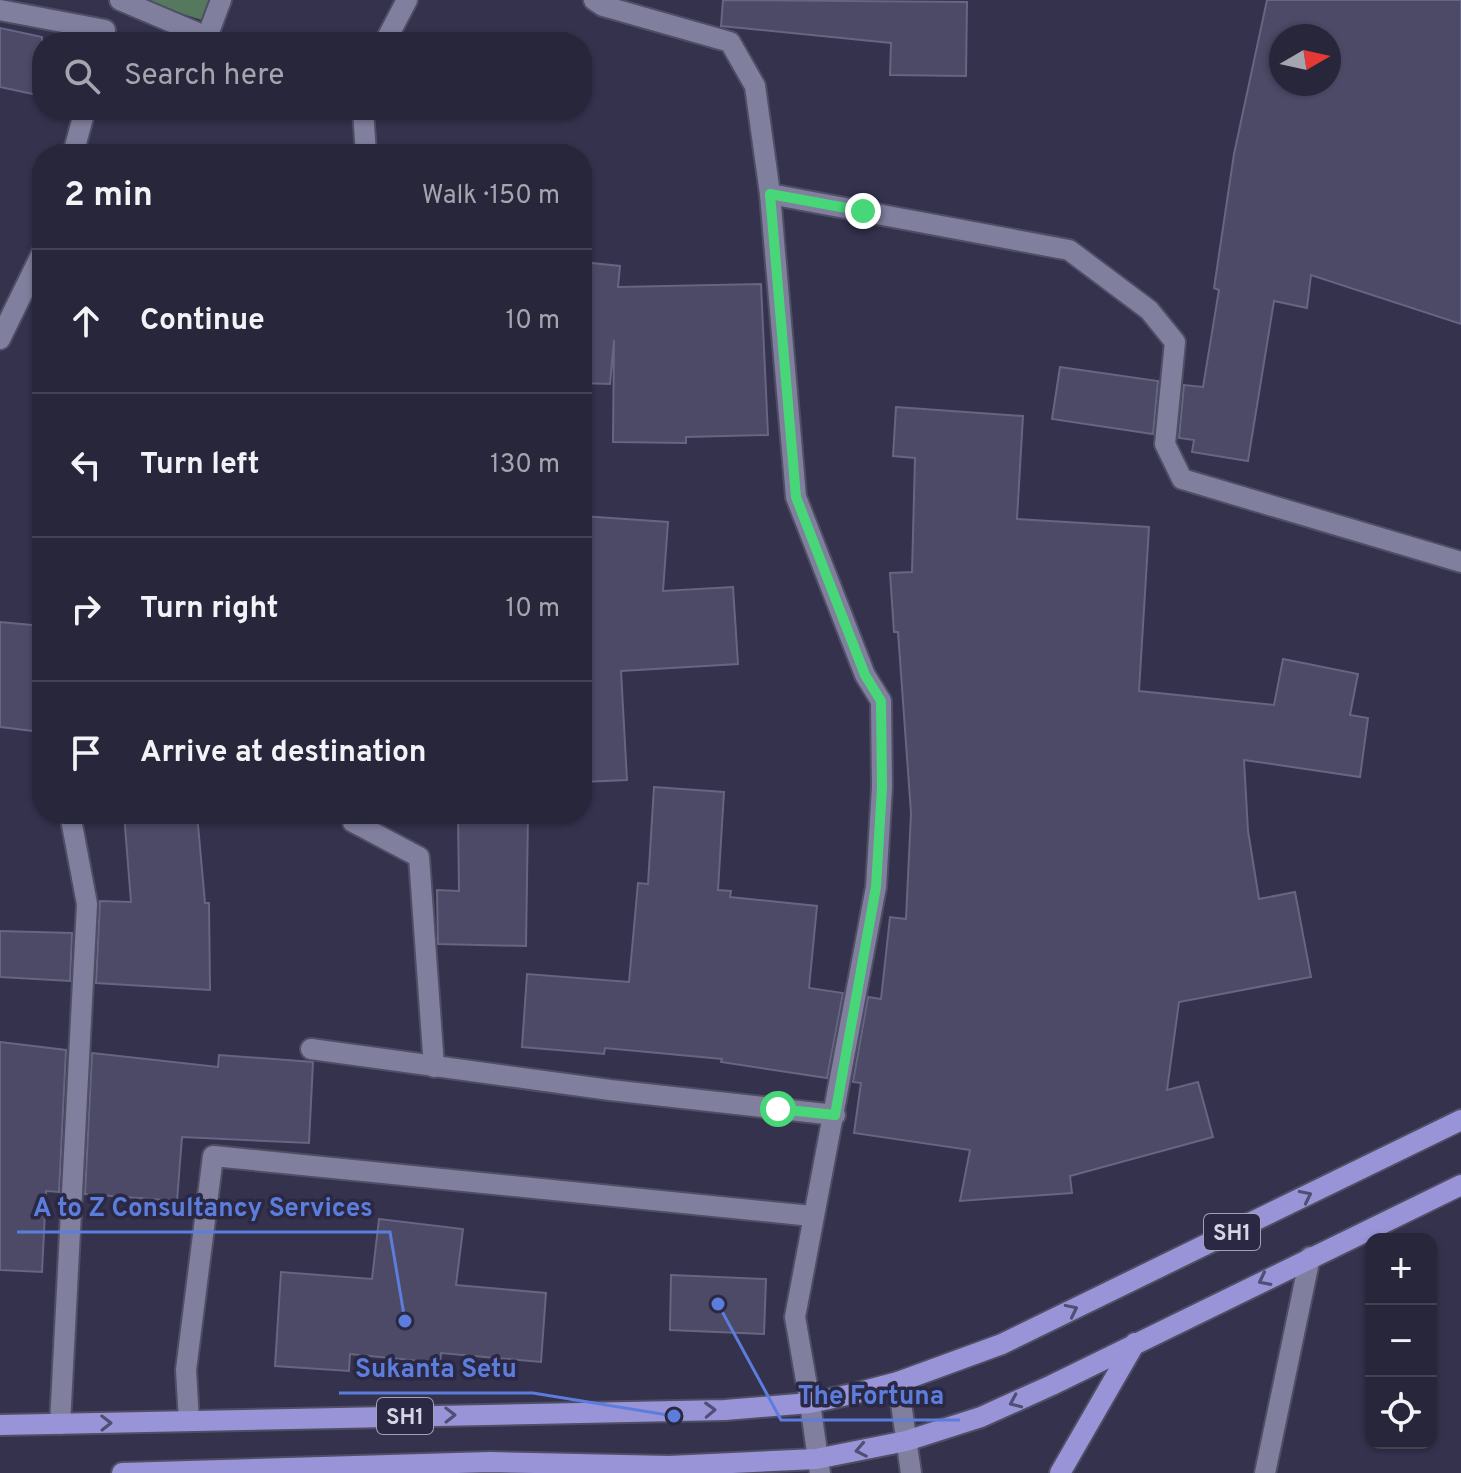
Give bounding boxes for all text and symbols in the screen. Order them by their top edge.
north arrow [1269,24,1341,96]
search box [32,32,592,120]
icon: search [60,54,104,98]
text: Search here [124,58,284,95]
text: 2 min [64,175,153,218]
text: Walk · 150 m [422,180,560,213]
route end [845,193,881,229]
icon: ahead [64,299,108,343]
text: Continue [140,303,265,340]
text: 10 m [505,305,560,338]
icon: left [64,443,108,487]
text: Turn left [140,447,260,484]
text: 130 m [490,449,560,482]
icon: right [64,587,108,631]
text: Turn right [140,591,278,628]
text: 10 m [505,593,560,626]
icon: arrive [64,731,108,775]
text: Arrive at destination [140,735,426,772]
route start [760,1091,796,1127]
callout: A to Z Consultancy Services [17,1182,390,1232]
one-way arrow [1297,1191,1312,1206]
text: A to Z Consultancy Services [33,1193,373,1226]
road number: SH1 [1204,1214,1260,1250]
map controls [1365,1233,1437,1449]
button: + [1365,1233,1437,1305]
one-way arrow [1258,1270,1273,1285]
one-way arrow [1063,1304,1078,1320]
button: − [1365,1305,1437,1377]
callout: Sukanta Setu [339,1343,533,1393]
text: Sukanta Setu [355,1354,517,1387]
callout: The Fortuna [781,1370,960,1420]
button: locate [1365,1377,1437,1449]
text: The Fortuna [798,1381,944,1414]
one-way arrow [1009,1392,1023,1408]
road number: SH1 [377,1398,433,1434]
one-way arrow [704,1401,717,1419]
one-way arrow [444,1406,457,1424]
one-way arrow [100,1414,113,1431]
one-way arrow [855,1441,868,1458]

